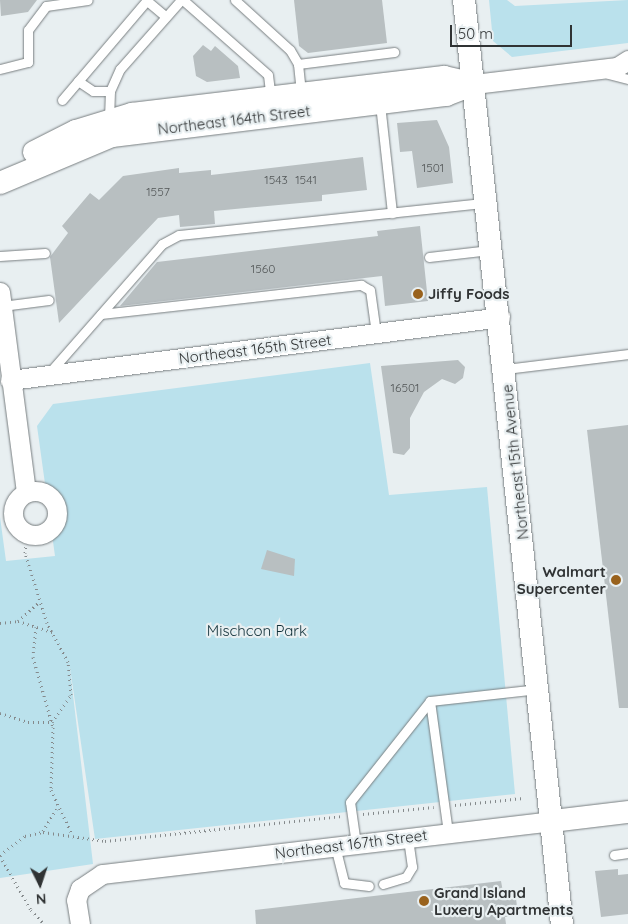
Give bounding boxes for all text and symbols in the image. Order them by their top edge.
scale bar [453,15,576,47]
text: 50 m [458,24,493,43]
street label: Northeast 164th Street [157,102,311,138]
house number: 1501 [422,161,444,175]
house number: 1543 [264,173,288,187]
house number: 1541 [295,173,317,187]
house number: 1557 [146,185,170,199]
house number: 1560 [251,262,275,276]
place label: Jiffy Foods [428,285,510,303]
marker: Jiffy Foods [412,288,424,300]
street label: Northeast 165th Street [178,331,332,367]
house number: 16501 [390,381,420,395]
street label: Northeast 15th Avenue [498,384,532,540]
place label: Walmart Supercenter [517,562,606,597]
marker: Walmart Supercenter [610,574,622,586]
park label: Mischcon Park [207,622,307,640]
street label: Northeast 167th Street [274,826,428,862]
north arrow [15,859,65,909]
place label: Grand Island Luxery Apartments [434,883,573,918]
text: N [35,890,47,908]
marker: Grand Island Luxery Apartments [418,895,430,907]

